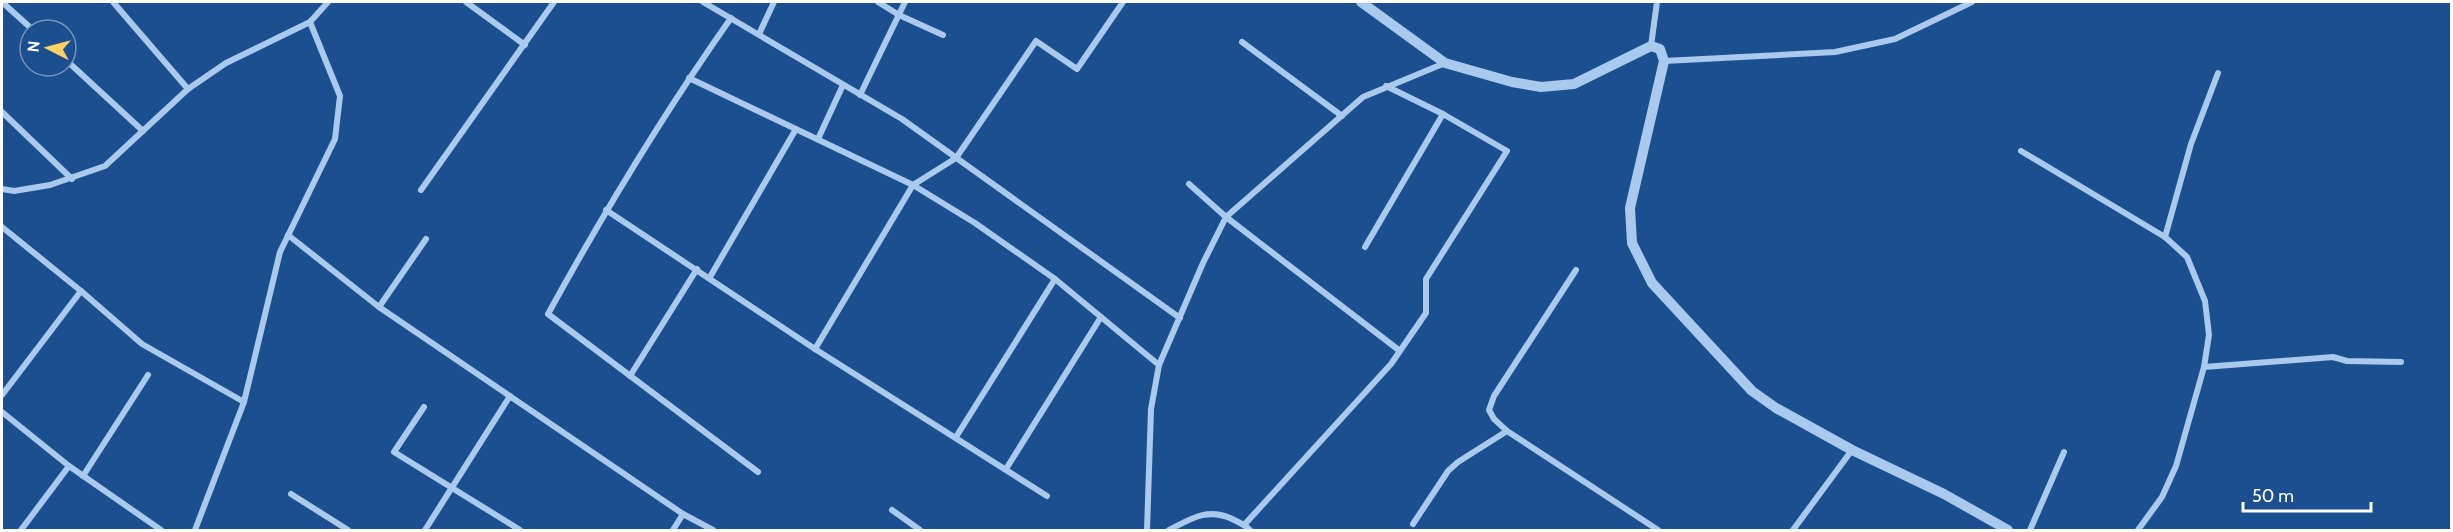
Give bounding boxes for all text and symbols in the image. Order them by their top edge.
north arrow [18,18,78,78]
text: N [24,40,44,53]
scale bar [2243,475,2370,513]
text: 50 m [2252,485,2294,507]

